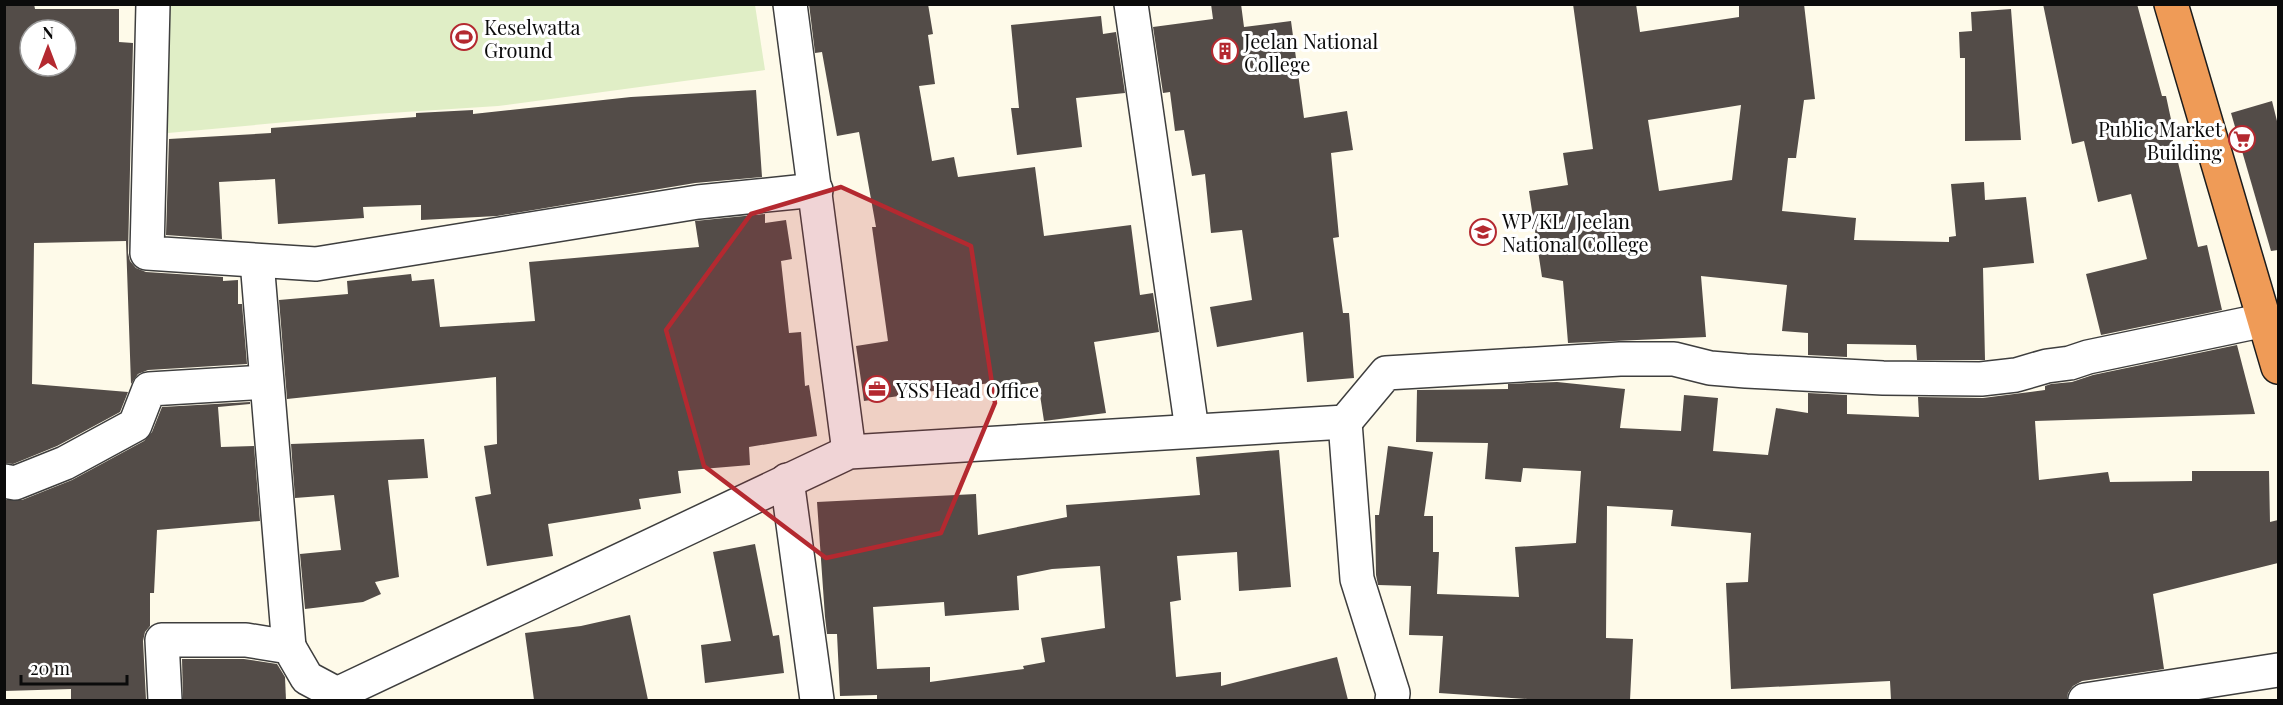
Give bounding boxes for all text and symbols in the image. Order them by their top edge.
place label: Keselwatta Ground [484,13,581,63]
north arrow [18,18,78,78]
text: N [42,22,54,43]
sports icon: Keselwatta Ground [449,22,479,52]
place label: Jeelan National College [1243,27,1378,77]
building icon: Jeelan National College [1210,36,1240,66]
place label: Public Market Building [2098,115,2223,165]
supermarket icon: Public Market Building [2227,124,2257,154]
place label: WP/KL/ Jeelan National College [1501,207,1649,257]
school or university icon: WP/KL/ Jeelan National College [1468,217,1498,247]
office icon: YSS Head Office [862,374,892,404]
place label: YSS Head Office [895,376,1039,403]
scale bar [21,648,128,686]
text: 20 m [30,656,70,680]

